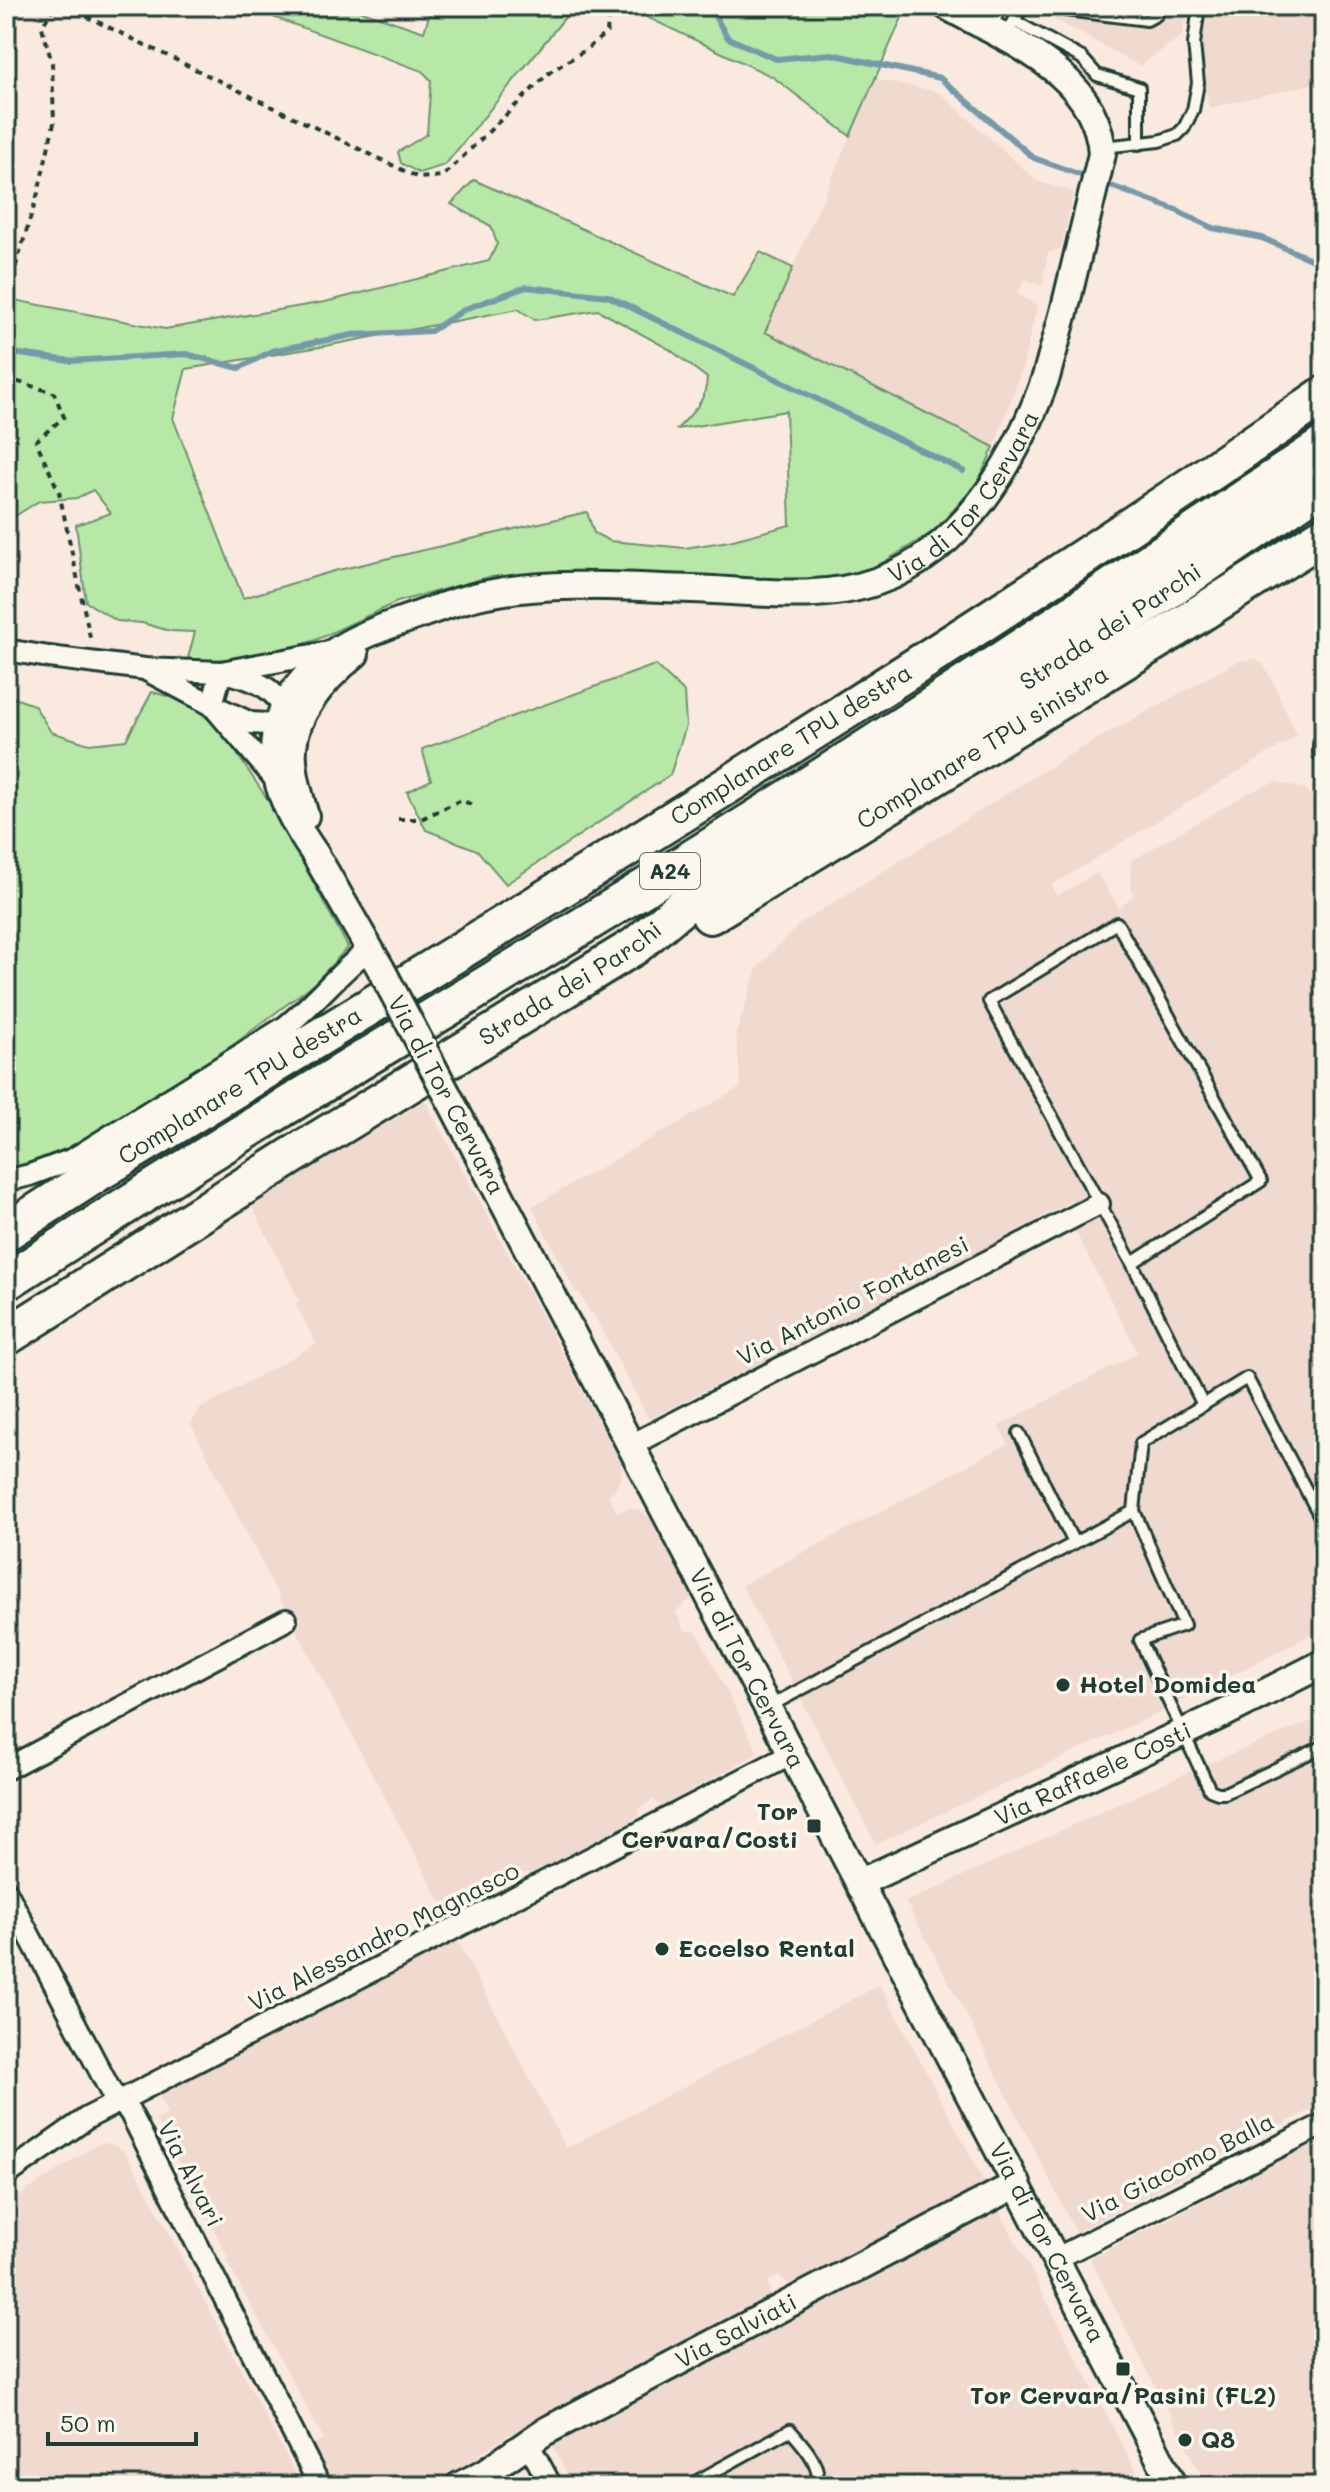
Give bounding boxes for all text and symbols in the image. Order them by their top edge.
street label: Via di Tor Cervara [882,406,1045,589]
street label: Strada dei Parchi [1013,555,1207,696]
street label: Complanare TPU destra [664,656,917,832]
street label: Complanare TPU sinistra [850,657,1114,835]
road number: A24 [640,853,700,889]
street label: Strada dei Parchi [473,913,668,1052]
street label: Via di Tor Cervara [382,989,513,1199]
street label: Complanare TPU destra [112,998,367,1171]
street label: Via Antonio Fontanesi [731,1228,974,1372]
street label: Via di Tor Cervara [683,1562,813,1773]
place label: Hotel Domidea [1079,1668,1256,1699]
marker: Hotel Domidea [1054,1676,1072,1694]
street label: Via Raffaele Costi [989,1714,1196,1832]
place label: Tor Cervara/Costi [621,1795,798,1854]
marker: Tor Cervara/Costi [805,1817,823,1835]
street label: Via Alessandro Magnasco [243,1854,524,2018]
place label: Eccelso Rental [678,1932,855,1963]
marker: Eccelso Rental [653,1940,671,1958]
street label: Via Giacomo Balla [1076,2105,1279,2229]
street label: Via Alvari [151,2115,231,2232]
street label: Via di Tor Cervara [983,2137,1113,2348]
street label: Via Salviati [670,2285,802,2374]
marker: Tor Cervara/Pasini (FL2) [1114,2360,1132,2378]
place label: Tor Cervara/Pasini (FL2) [970,2379,1276,2410]
scale bar [48,2396,196,2446]
text: 50 m [60,2407,116,2438]
place label: Q8 [1201,2423,1235,2454]
marker: Q8 [1176,2431,1194,2449]

